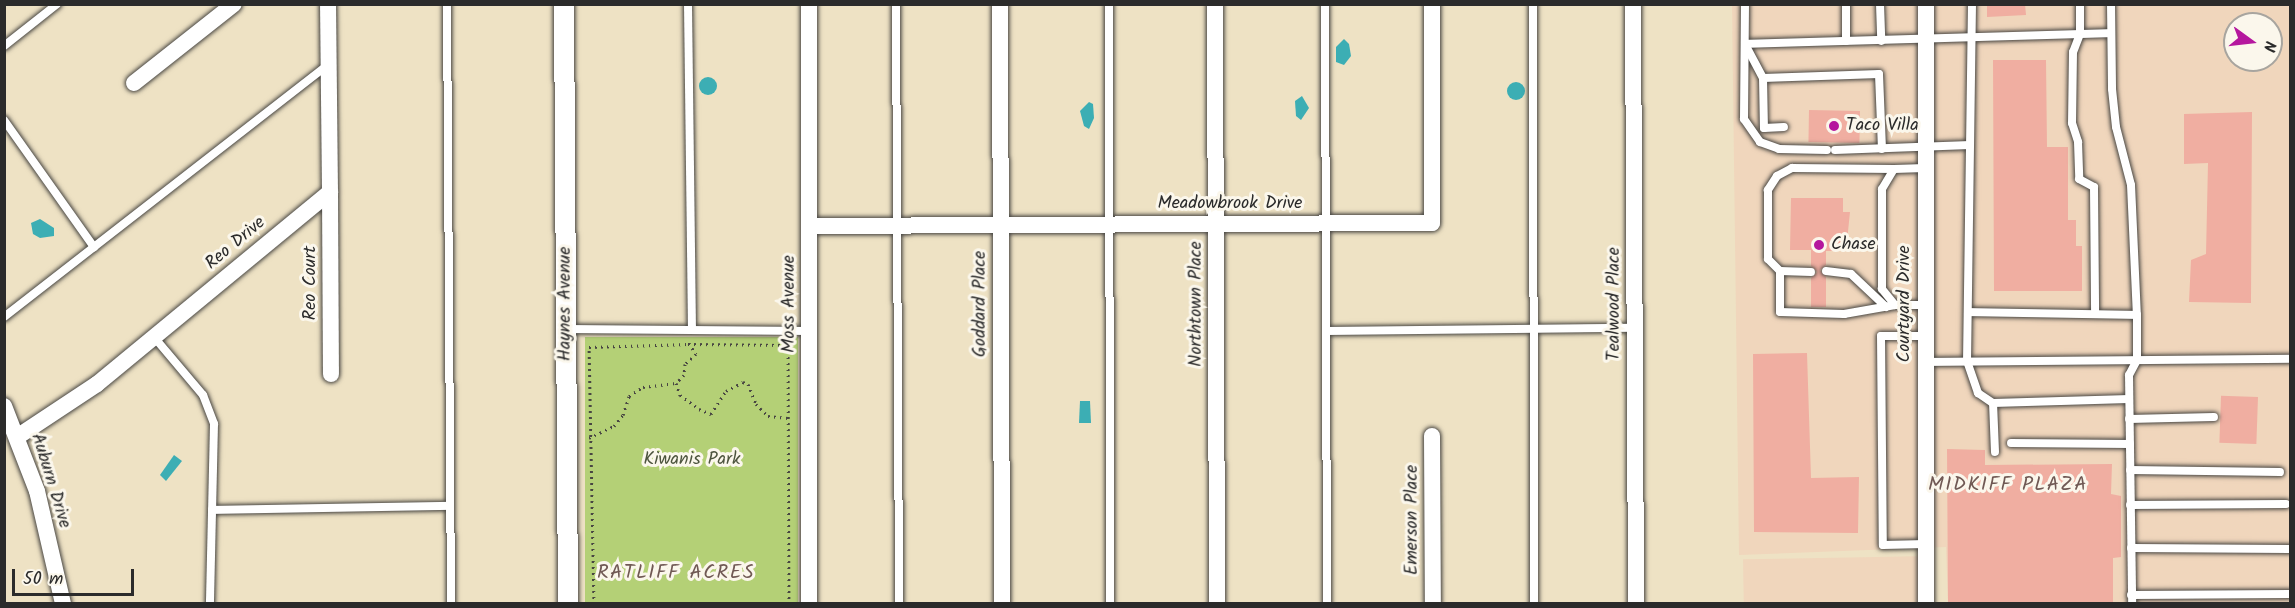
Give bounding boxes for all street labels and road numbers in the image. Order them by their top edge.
street label: Meadowbrook Drive [1158,193,1302,215]
street label: Reo Drive [202,213,270,275]
street label: Northtown Place [1186,241,1208,367]
street label: Courtyard Drive [1894,245,1916,363]
street label: Reo Court [300,246,322,320]
street label: Haynes Avenue [555,247,577,361]
street label: Tealwood Place [1604,247,1626,361]
street label: Goddard Place [970,251,992,357]
street label: Moss Avenue [779,255,801,353]
street label: Auburn Drive [25,431,75,531]
street label: Emerson Place [1402,465,1424,575]

